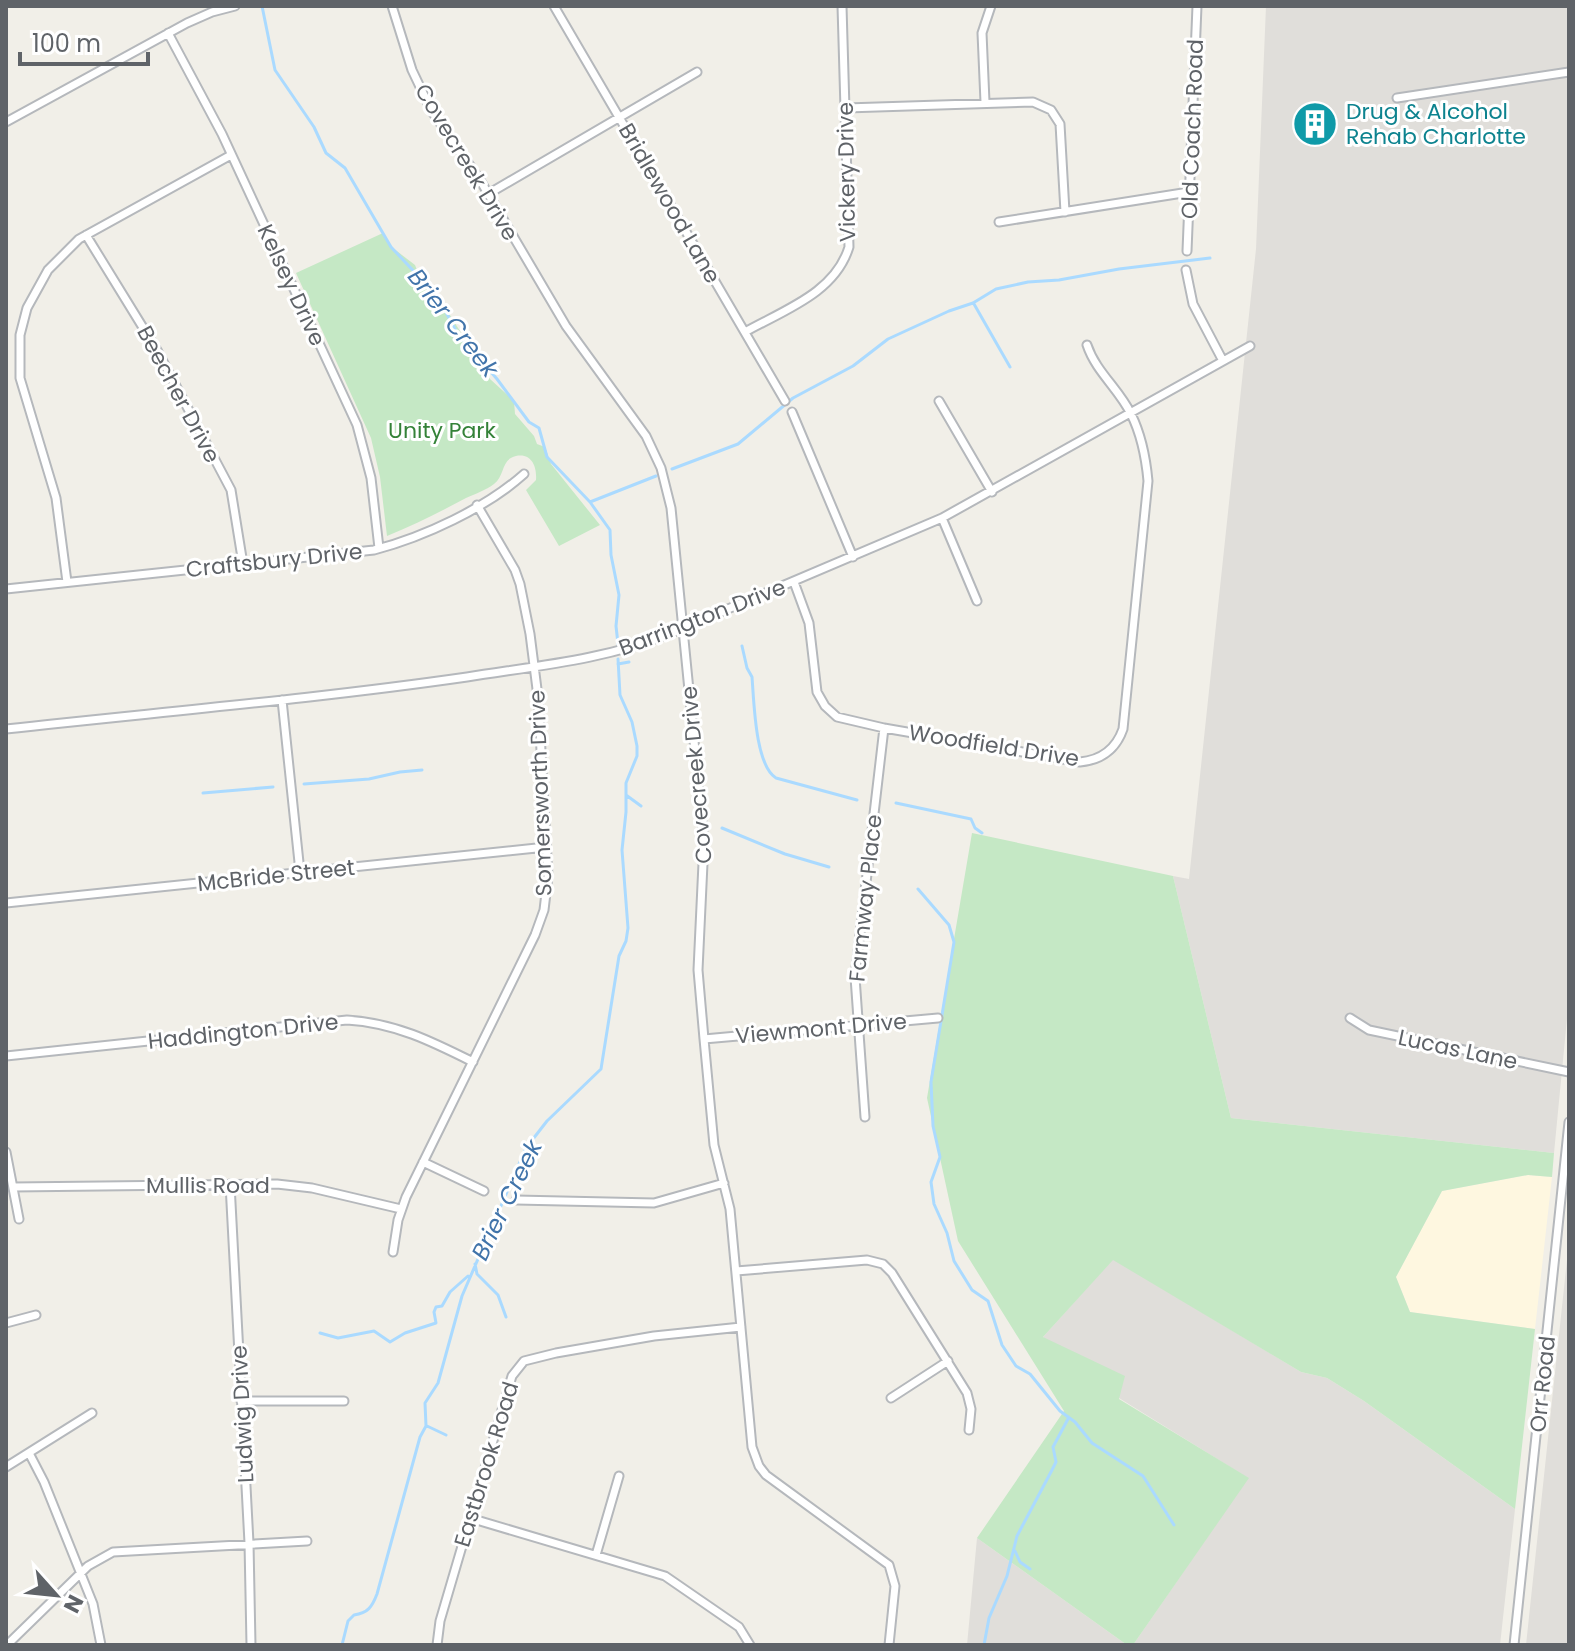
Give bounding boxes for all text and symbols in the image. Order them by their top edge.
scale bar [20,16,148,66]
text: 100 m [32,27,101,60]
street label: Old Coach Road [1174,39,1211,219]
street label: Covecreek Drive [407,78,526,247]
place label: Drug & Alcohol Rehab Charlotte [1346,96,1526,152]
building icon: Drug & Alcohol Rehab Charlotte [1291,100,1339,148]
street label: Vickery Drive [830,102,863,242]
street label: Bridlewood Lane [611,118,728,289]
street label: Kelsey Drive [250,219,333,351]
water label: Brier Creek [400,261,507,385]
street label: Beecher Drive [129,320,228,468]
park label: Unity Park [388,415,497,446]
street label: Craftsbury Drive [184,536,364,585]
street label: Barrington Drive [614,571,790,664]
street label: Covecreek Drive [673,685,720,865]
street label: Somersworth Drive [521,689,560,897]
street label: Woodfield Drive [907,717,1081,774]
street label: Farmway Place [841,813,890,983]
street label: McBride Street [196,852,356,899]
street label: Haddington Drive [146,1006,340,1057]
street label: Viewmont Drive [734,1006,908,1051]
street label: Lucas Lane [1395,1022,1520,1077]
water label: Brier Creek [463,1133,551,1266]
street label: Mullis Road [146,1170,270,1201]
street label: Orr Road [1522,1334,1563,1434]
street label: Ludwig Drive [223,1344,262,1484]
street label: Eastbrook Road [447,1378,526,1551]
north arrow [16,1555,96,1635]
text: N [56,1589,91,1618]

